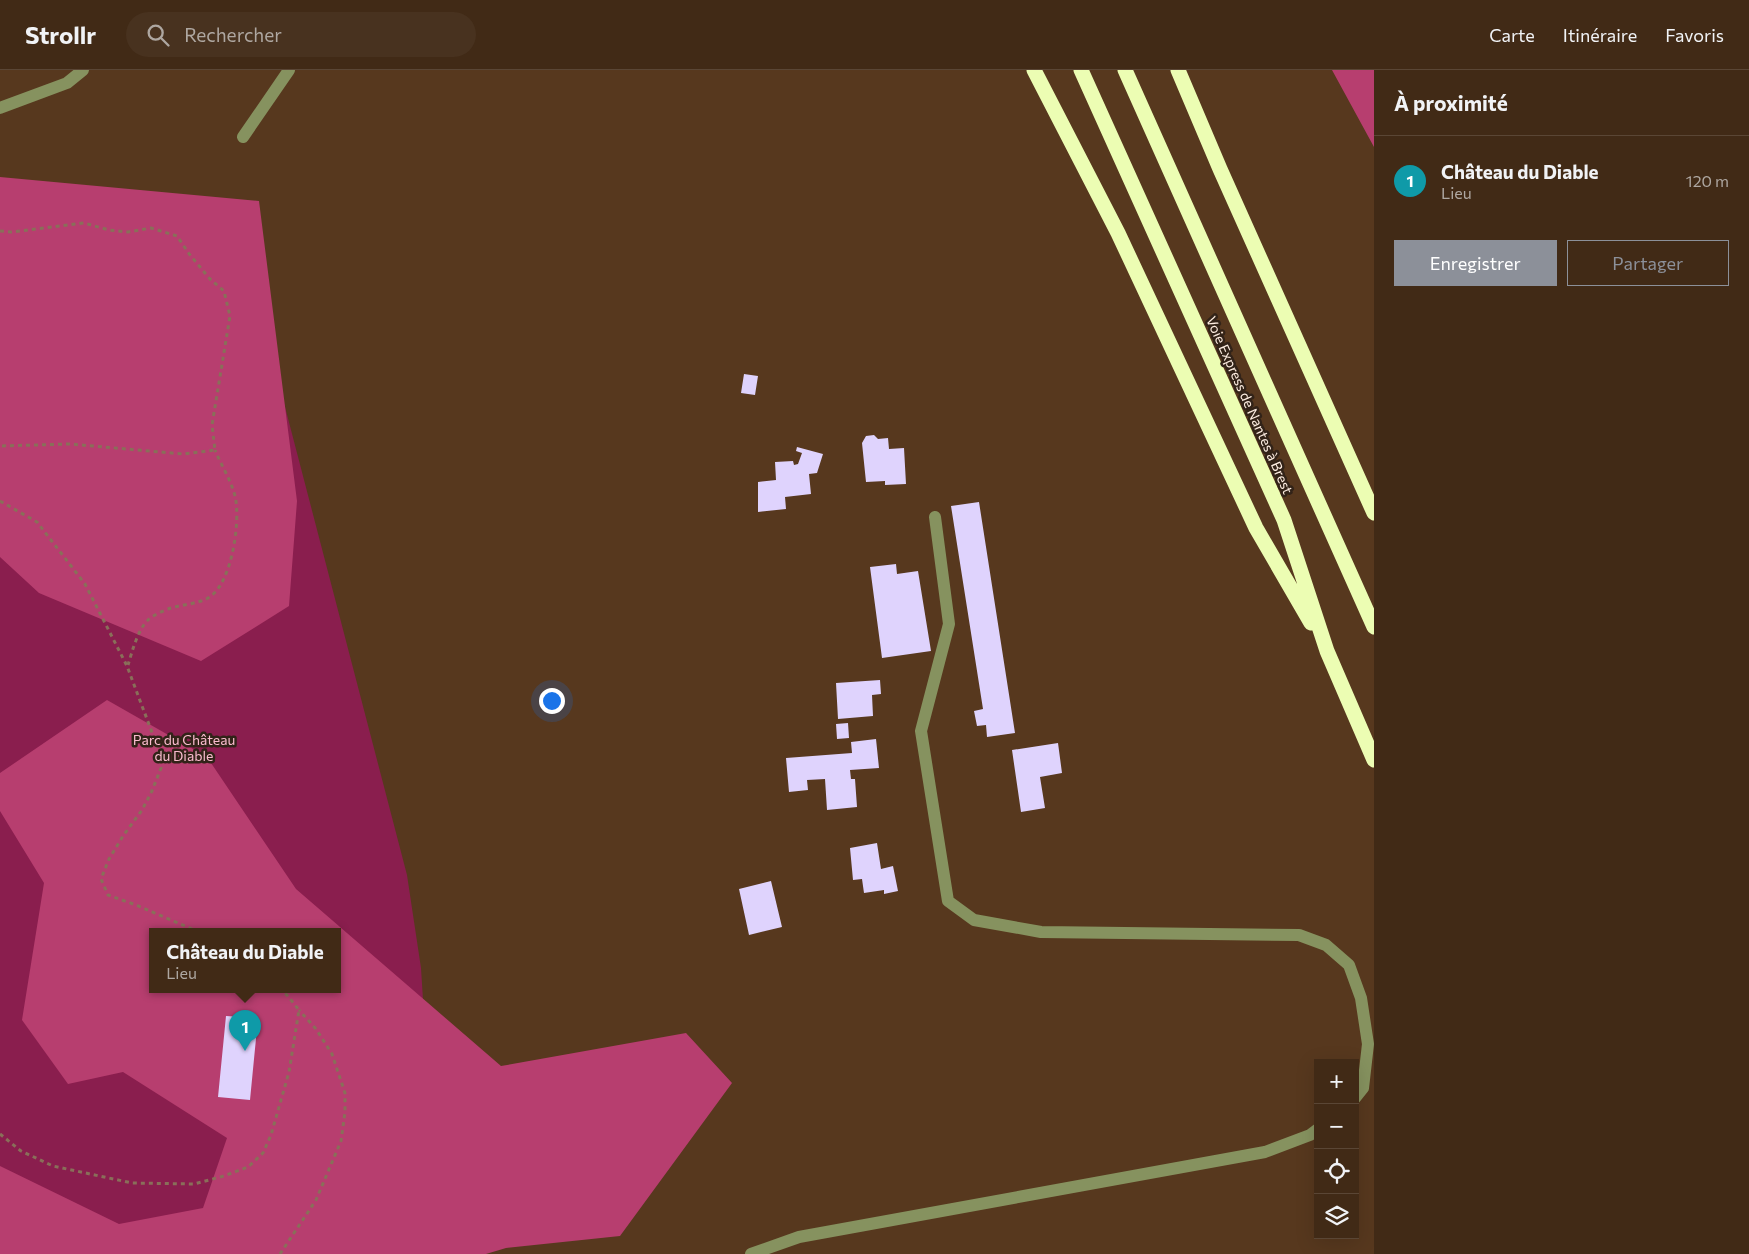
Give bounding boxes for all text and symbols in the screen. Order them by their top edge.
search box [126,12,476,57]
text: Strollr [25,20,96,49]
icon: search [144,21,172,49]
text: Rechercher [184,23,282,46]
text: Carte [1489,24,1535,46]
text: Itinéraire [1563,24,1637,46]
text: Favoris [1665,24,1724,46]
text: À proximité [1394,90,1508,115]
text: Château du Diable [1441,160,1599,183]
text: 1 [1406,171,1414,190]
text: 120 m [1686,171,1729,190]
text: Lieu [1441,183,1472,202]
button: Enregistrer [1394,240,1557,286]
button: Partager [1567,240,1729,286]
street label: Voie Express de Nantes à Brest [1203,313,1297,497]
your location [539,688,565,714]
park label: Parc du Château du Diable [133,731,235,764]
popup [149,928,341,993]
text: Château du Diable [166,940,324,963]
text: Lieu [166,963,197,982]
pin: 1 [229,1010,261,1051]
map controls [1314,1059,1359,1239]
button: + [1314,1059,1359,1104]
button: − [1314,1104,1359,1149]
button: locate [1314,1149,1359,1194]
button: layers [1314,1194,1359,1239]

